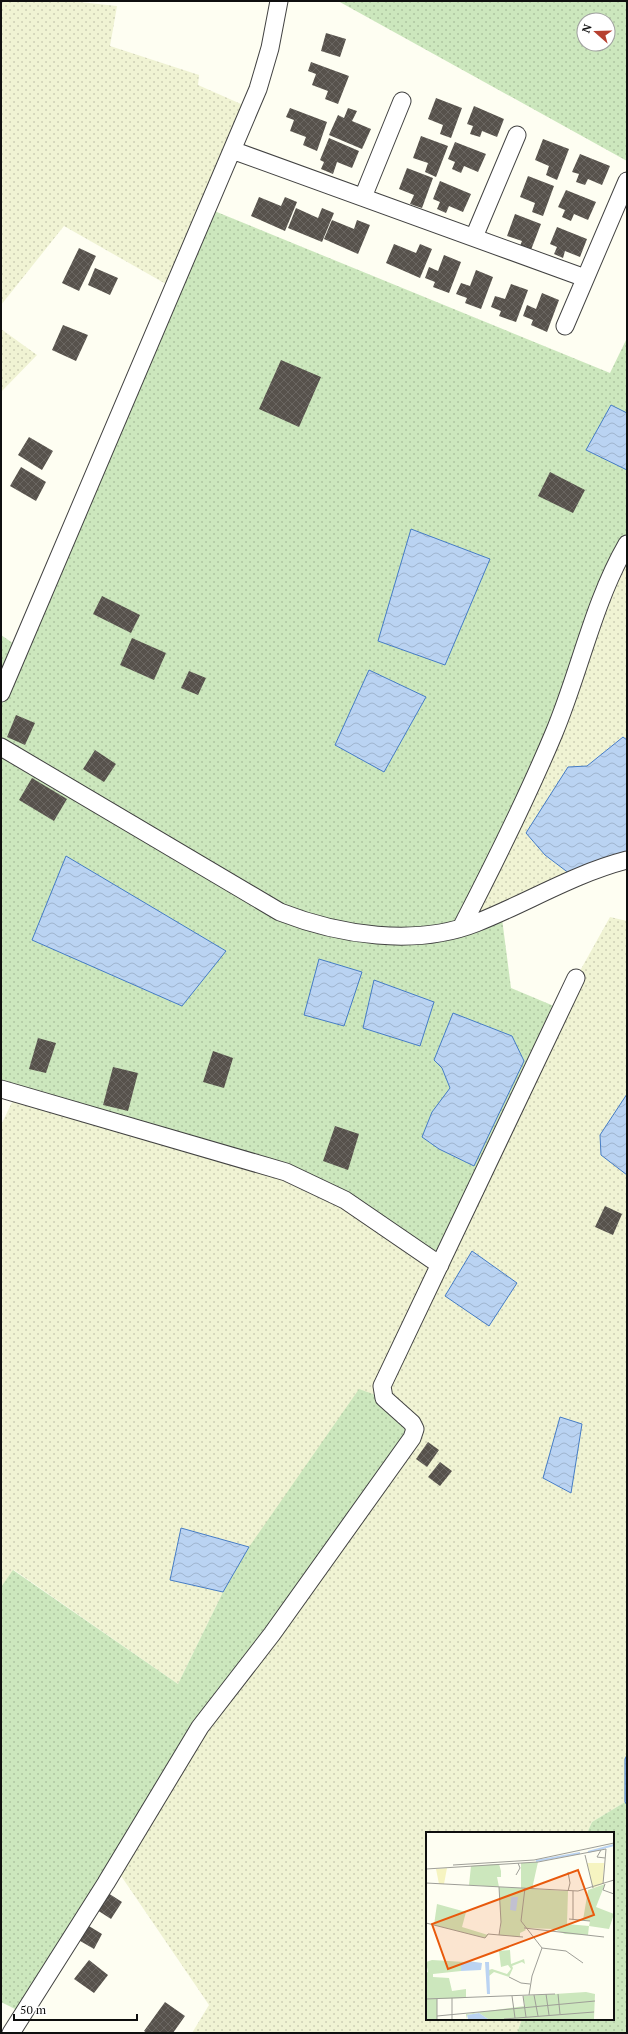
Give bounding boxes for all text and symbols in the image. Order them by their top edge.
north arrow [576,12,616,52]
text: N [579,22,595,35]
inset map [426,1832,614,2020]
scale bar [14,1996,137,2022]
text: 50 m [20,2002,47,2017]

